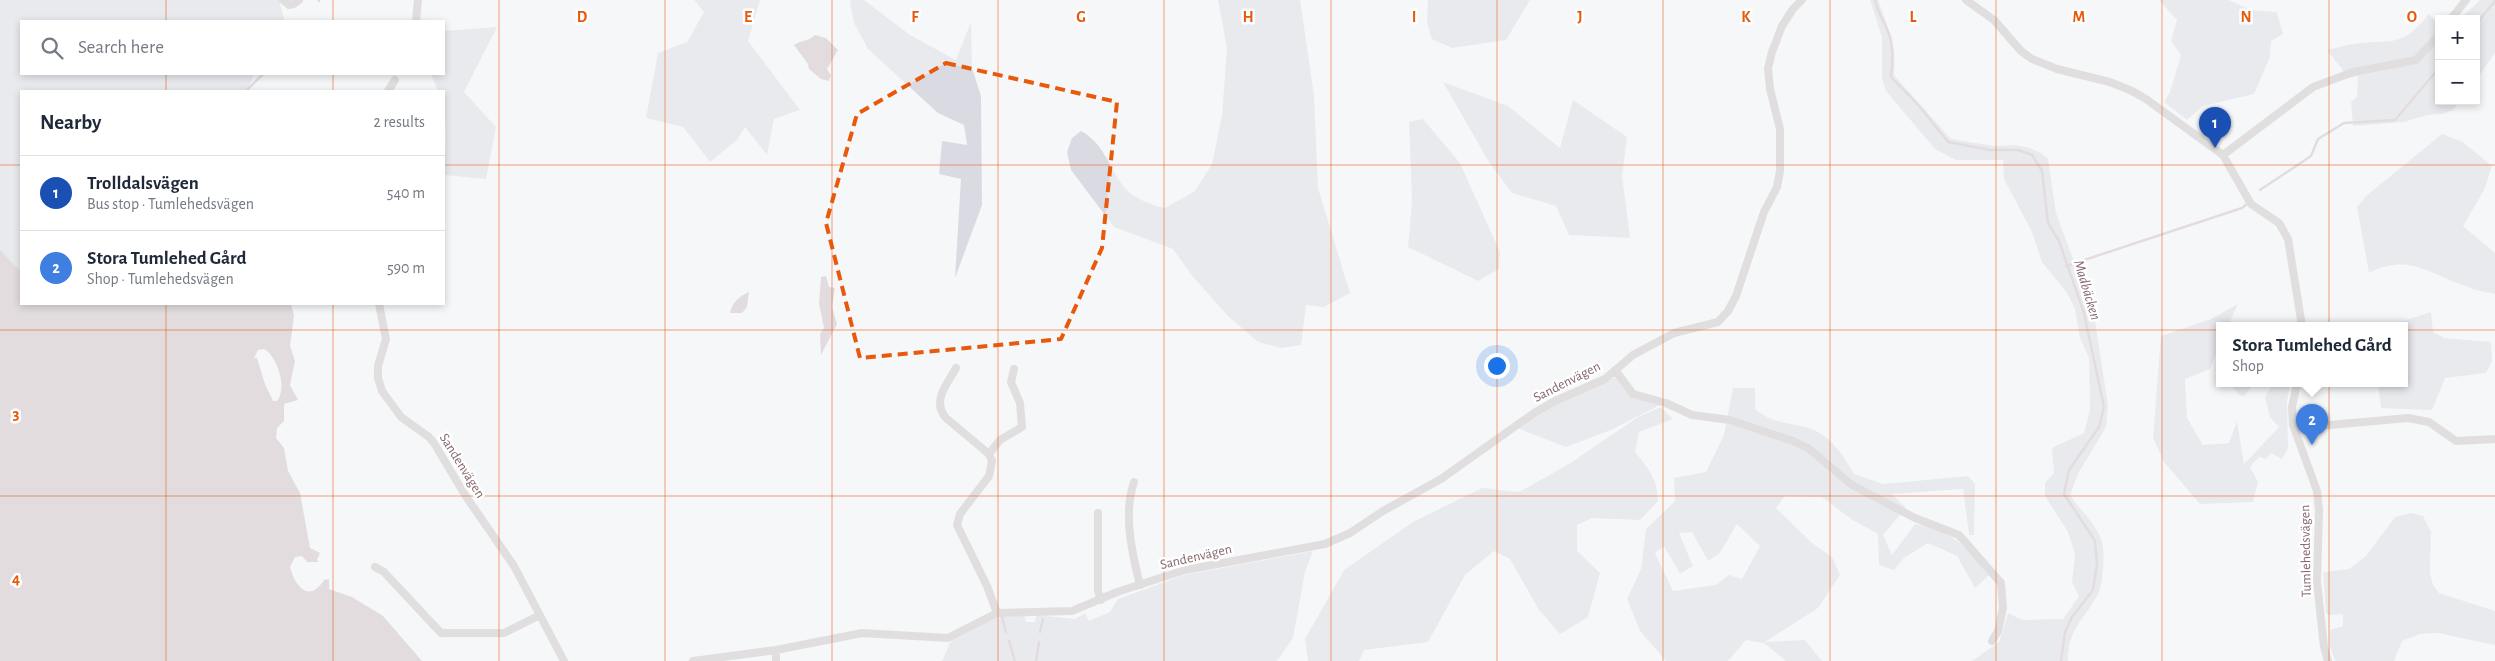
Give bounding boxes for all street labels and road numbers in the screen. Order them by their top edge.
street label: Sandenvägen [1531,359,1603,405]
street label: Sandenvägen [437,431,487,501]
street label: Tumlehedsvägen [2298,505,2314,597]
street label: Sandenvägen [1159,542,1233,572]

